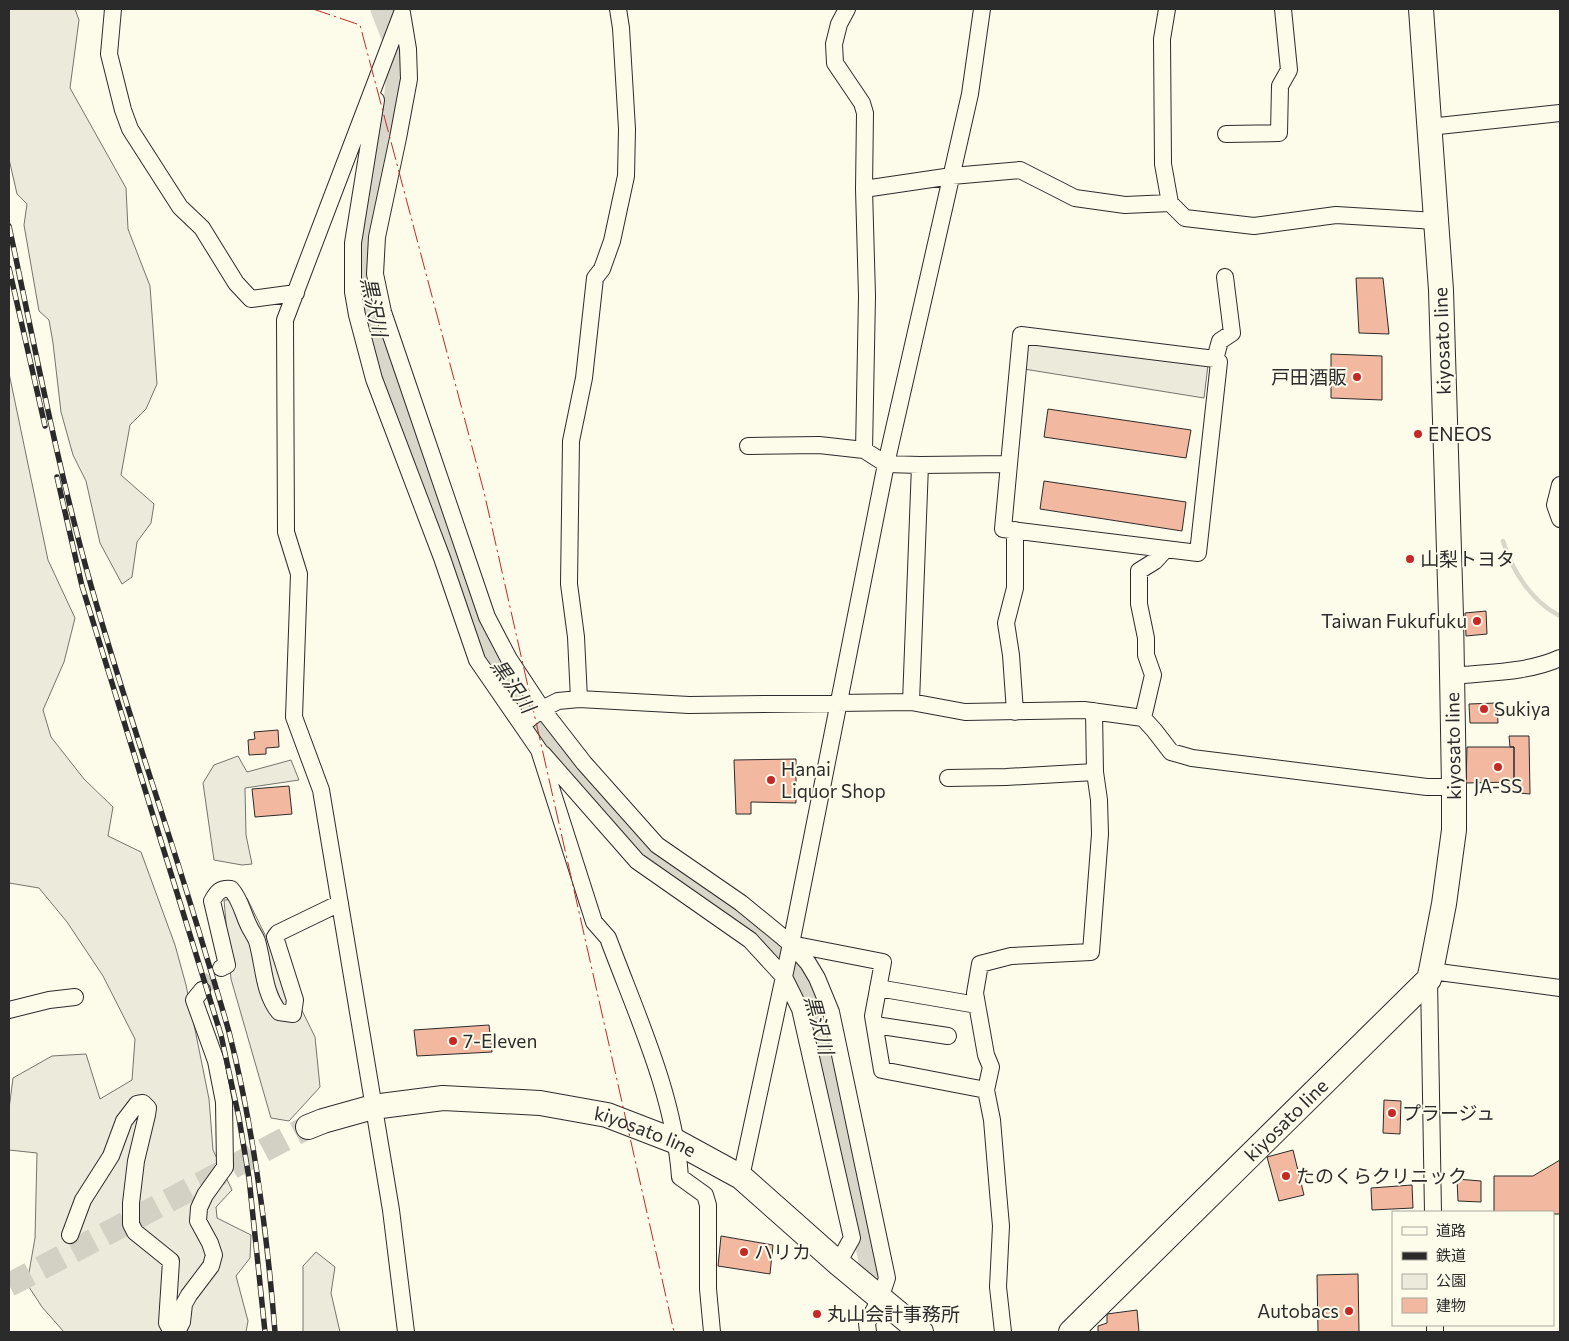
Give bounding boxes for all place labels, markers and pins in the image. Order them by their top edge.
place label: 戸田酒販 [1271,365,1347,388]
marker: 戸田酒販 [1351,371,1363,383]
place label: ENEOS [1428,422,1492,445]
marker: ENEOS [1412,428,1424,440]
place label: 山梨トヨタ [1420,547,1515,570]
marker: 山梨トヨタ [1404,553,1416,565]
place label: Taiwan Fukufuku [1321,609,1467,632]
marker: Taiwan Fukufuku [1471,615,1483,627]
place label: Sukiya [1494,697,1551,720]
marker: Sukiya [1478,703,1490,715]
place label: Hanai Liquor Shop [781,757,886,802]
marker: JA-SS [1492,761,1504,773]
marker: Hanai Liquor Shop [765,774,777,786]
place label: JA-SS [1474,774,1522,797]
place label: 7-Eleven [463,1029,537,1052]
marker: 7-Eleven [447,1035,459,1047]
place label: プラージュ [1402,1101,1495,1124]
marker: プラージュ [1386,1107,1398,1119]
place label: たのくらクリニック [1296,1164,1467,1187]
marker: たのくらクリニック [1280,1170,1292,1182]
place label: ハリカ [754,1240,811,1263]
marker: ハリカ [738,1246,750,1258]
place label: Autobacs [1257,1299,1339,1322]
place label: 丸山会計事務所 [827,1302,960,1325]
marker: Autobacs [1343,1305,1355,1317]
marker: 丸山会計事務所 [811,1308,823,1320]

